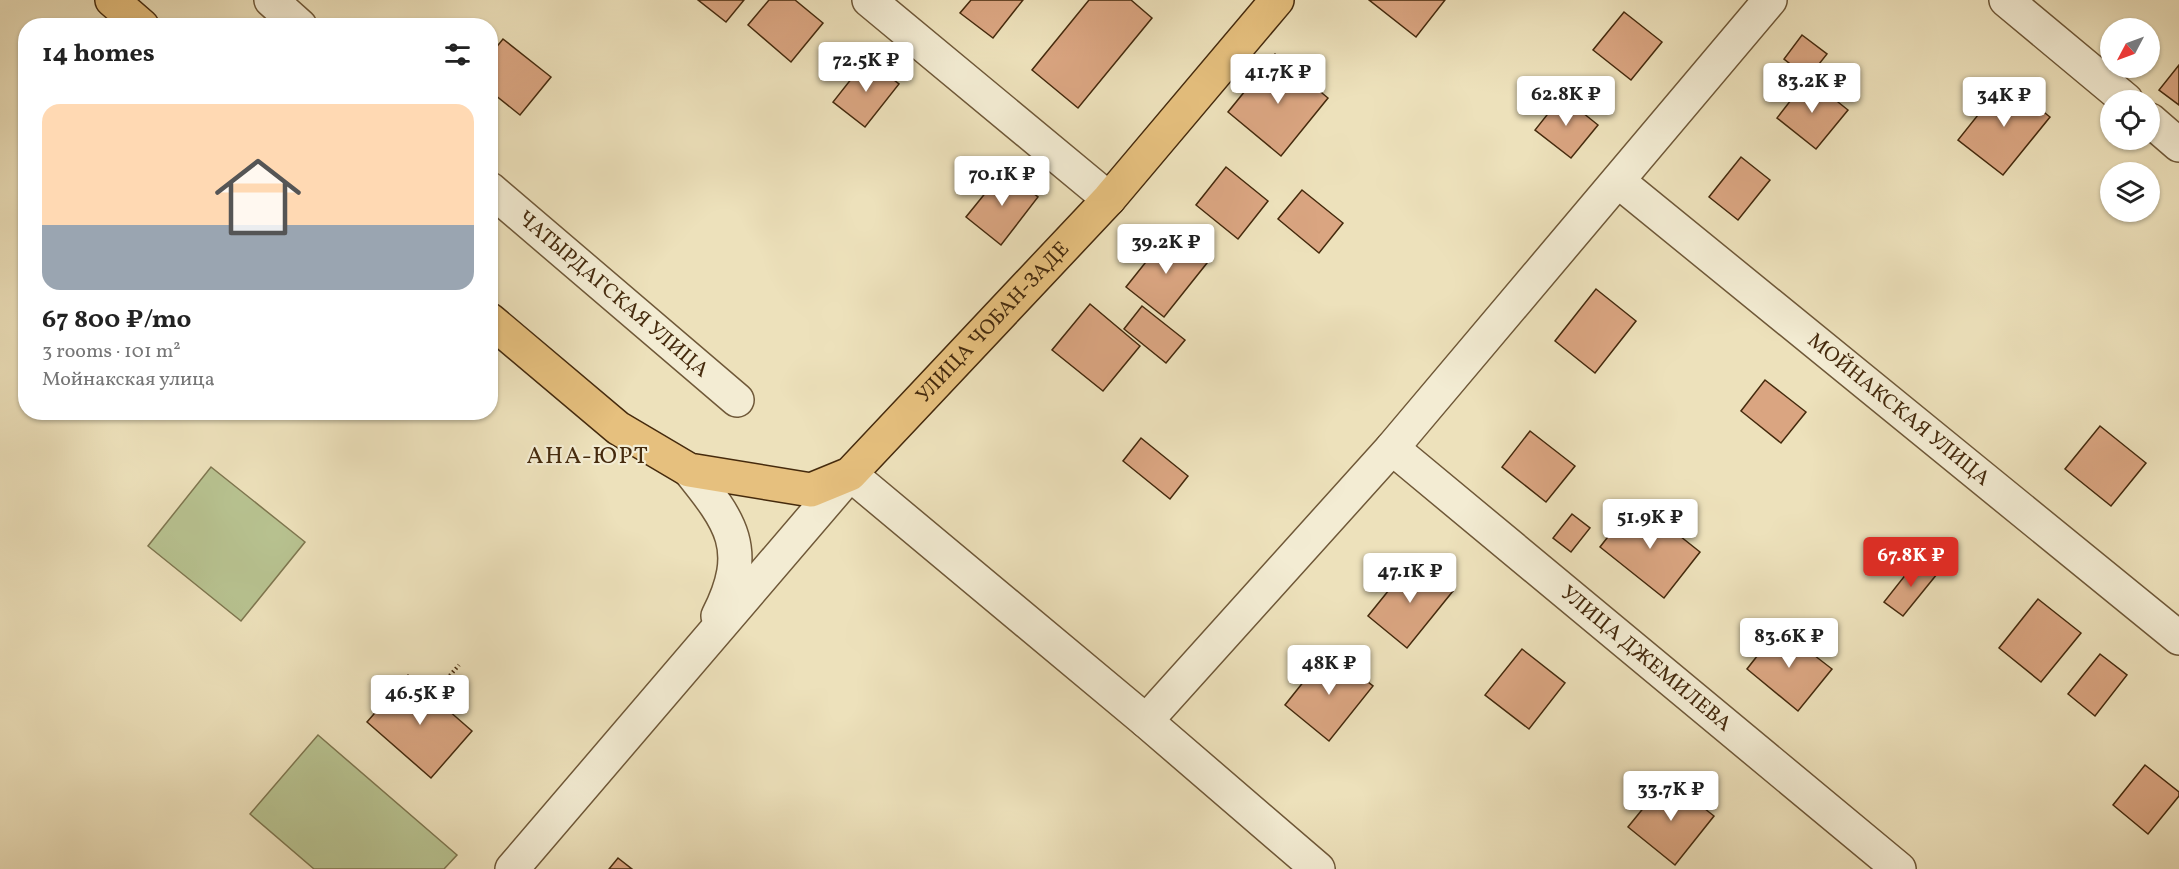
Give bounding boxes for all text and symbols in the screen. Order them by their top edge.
north arrow [2100,18,2160,78]
map controls [2100,18,2160,222]
text: 14 homes [42,36,155,72]
icon: filters [441,38,474,71]
pin: 72.5K ₽ [811,42,921,93]
text: 72.5K ₽ [832,47,900,75]
pin: 41.7K ₽ [1223,54,1333,105]
text: 41.7K ₽ [1245,59,1312,87]
pin: 83.2K ₽ [1757,63,1867,114]
text: 83.2K ₽ [1777,68,1847,96]
pin: 62.8K ₽ [1511,76,1621,127]
pin: 34K ₽ [1962,77,2046,128]
text: 62.8K ₽ [1531,81,1601,109]
text: 34K ₽ [1977,82,2031,110]
button: locate [2100,90,2160,150]
icon: home [204,143,312,251]
pin: 70.1K ₽ [947,156,1057,207]
text: 70.1K ₽ [968,161,1036,189]
button: layers [2100,162,2160,222]
street label: ЧАТЫРДАГСКАЯ УЛИЦА [511,204,715,384]
pin: 39.2K ₽ [1111,224,1221,275]
text: 39.2K ₽ [1131,229,1201,257]
street label: УЛИЦА ЧОБАН-ЗАДЕ [910,235,1076,410]
text: 67 800 ₽/mo [42,302,191,338]
street label: МОЙНАКСКАЯ УЛИЦА [1801,326,1996,493]
text: 3 rooms · 101 m² [42,338,181,366]
text: Мойнакская улица [42,366,215,394]
district label: АНА-ЮРТ [527,440,649,474]
pin: 51.9K ₽ [1595,499,1705,550]
text: 51.9K ₽ [1617,504,1683,532]
pin: 67.8K ₽ [1856,537,1966,588]
text: 67.8K ₽ [1877,542,1945,570]
pin: 47.1K ₽ [1355,553,1465,604]
text: 47.1K ₽ [1377,558,1443,586]
street label: УЛИЦА ДЖЕМИЛЕВА [1554,579,1738,739]
pin: 83.6K ₽ [1734,618,1844,669]
text: 83.6K ₽ [1754,623,1824,651]
pin: 48K ₽ [1287,645,1371,696]
text: 48K ₽ [1301,650,1357,678]
pin: 46.5K ₽ [365,675,475,726]
text: 46.5K ₽ [385,680,455,708]
pin: 33.7K ₽ [1616,771,1726,822]
text: 33.7K ₽ [1637,776,1705,804]

